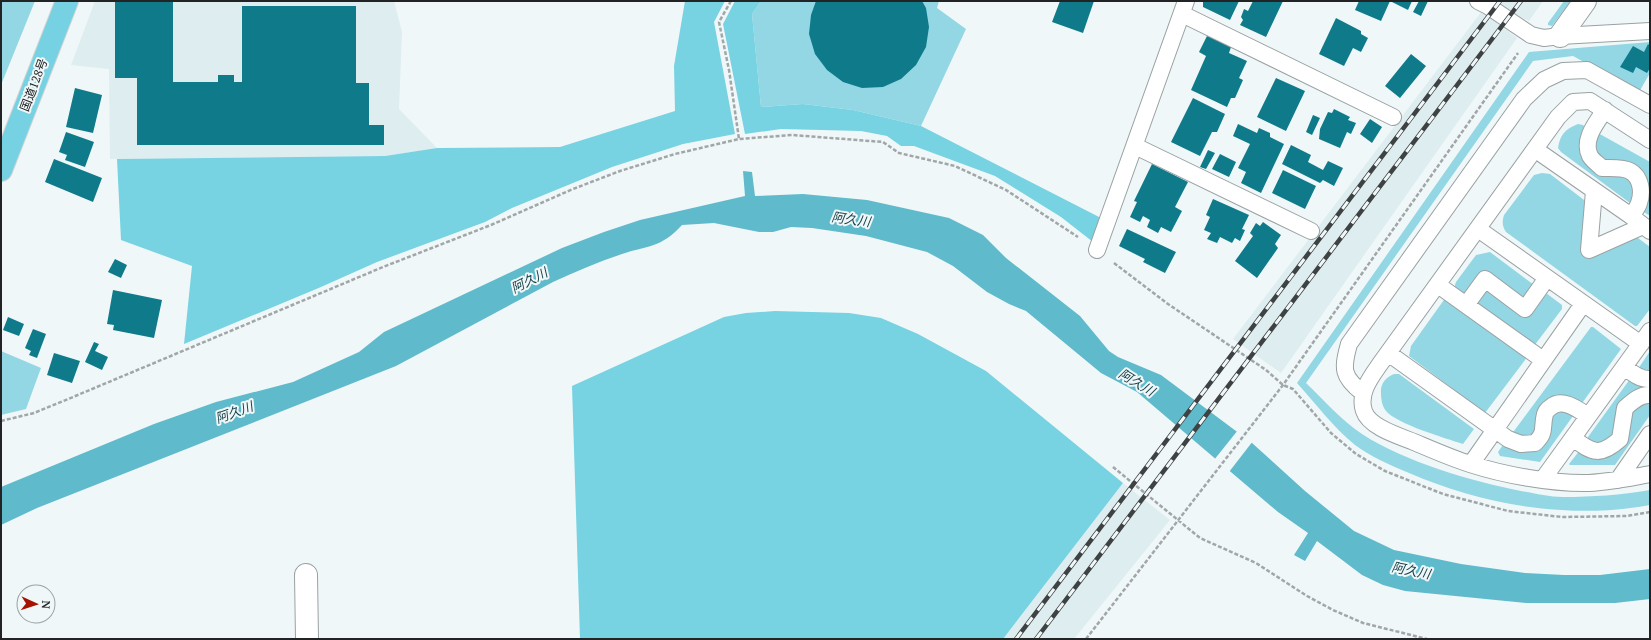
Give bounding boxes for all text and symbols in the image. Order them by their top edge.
street label: 国道128号 [17,56,50,113]
water label: 阿久川 [830,207,874,231]
water label: 阿久川 [508,262,552,297]
water label: 阿久川 [1116,364,1160,401]
water label: 阿久川 [213,396,257,427]
water label: 阿久川 [1390,557,1434,583]
north arrow [16,584,56,624]
text: N [39,600,53,610]

